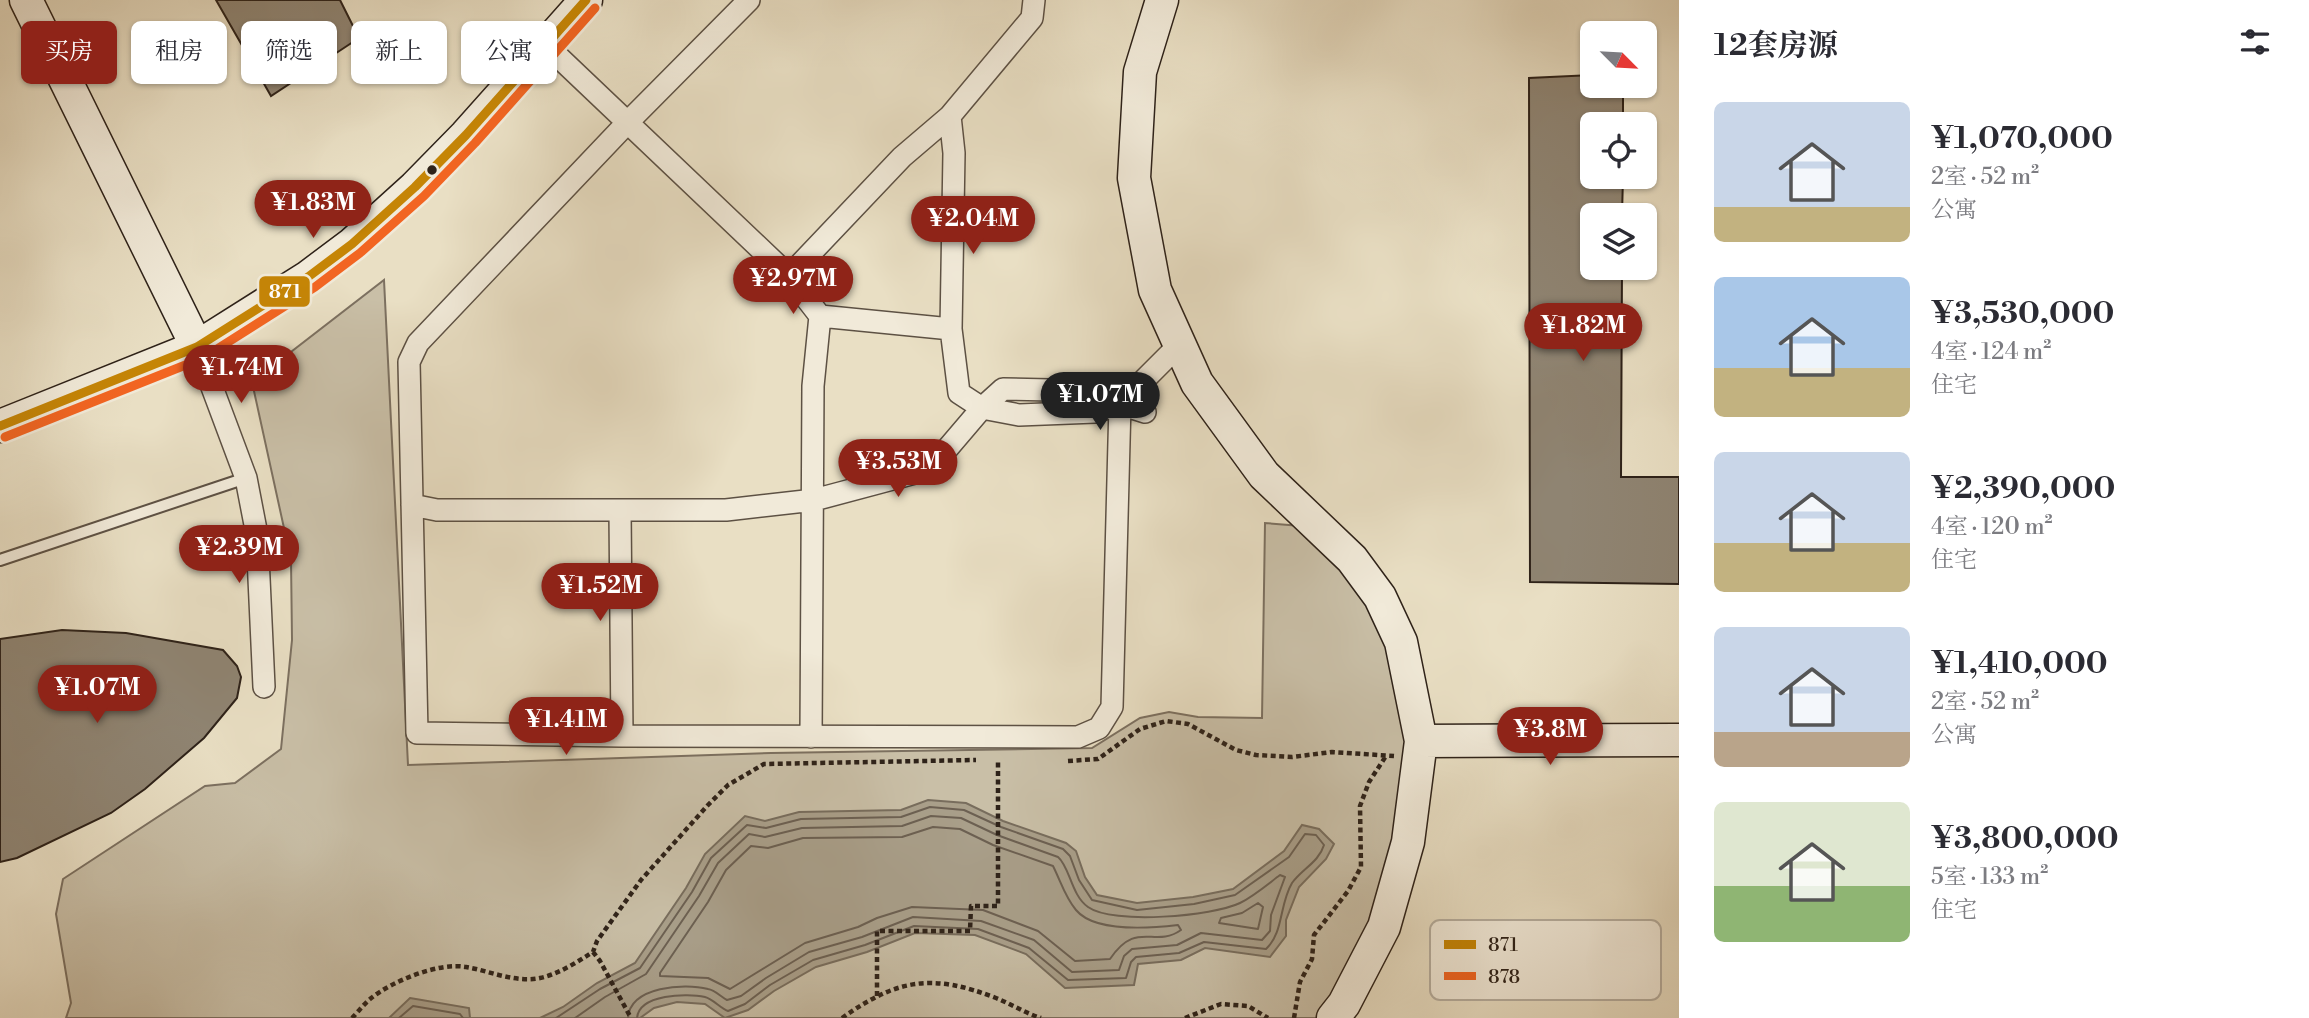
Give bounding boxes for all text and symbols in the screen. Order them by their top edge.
chip: 买房 [21,21,117,84]
chip: 租房 [131,21,227,84]
chip: 筛选 [241,21,337,84]
chip: 新上 [351,21,447,84]
chip: 公寓 [461,21,557,84]
north arrow [1580,21,1657,98]
map controls [1580,21,1657,280]
icon: filters [2236,23,2274,61]
text: 12套房源 [1714,27,1838,65]
button: locate [1580,112,1657,189]
text: ¥1,070,000 [1931,120,2113,158]
icon: home [1770,130,1854,214]
unlabelled marker [425,163,439,177]
text: 2室 · 52 m² [1931,163,2039,191]
pin: ¥1.83M [256,180,370,240]
text: ¥1.83M [271,189,355,217]
pin: ¥2.04M [916,196,1030,256]
text: 公寓 [1931,196,1977,224]
button: layers [1580,203,1657,280]
text: ¥2.04M [927,205,1019,233]
pin: ¥2.97M [736,256,850,316]
text: ¥2.97M [749,265,837,293]
line badge: 871 [258,275,311,308]
text: 871 [269,280,301,304]
text: ¥3,530,000 [1931,295,2114,333]
pin: ¥1.82M [1526,304,1640,363]
icon: home [1770,305,1854,389]
text: ¥1.82M [1540,312,1626,340]
text: 4室 · 124 m² [1931,338,2051,366]
pin: ¥1.74M [184,346,298,405]
text: ¥1.74M [199,354,283,382]
text: 住宅 [1931,371,1977,399]
pin: ¥1.07M [1043,372,1157,432]
text: ¥1.07M [1057,381,1143,409]
pin: ¥3.53M [841,440,955,499]
text: ¥3.53M [854,448,942,476]
text: ¥2,390,000 [1931,470,2115,508]
icon: home [1770,480,1854,564]
text: 4室 · 120 m² [1931,513,2053,541]
pin: ¥2.39M [182,526,296,585]
text: ¥2.39M [195,534,283,562]
text: 住宅 [1931,546,1977,574]
pin: ¥1.52M [543,564,657,623]
text: ¥1.52M [557,572,643,600]
text: ¥1,410,000 [1931,645,2108,683]
icon: home [1770,655,1854,739]
pin: ¥1.07M [40,666,154,725]
text: ¥1.07M [54,674,140,702]
text: 2室 · 52 m² [1931,688,2039,716]
pin: ¥1.41M [509,698,623,757]
text: ¥1.41M [525,706,607,734]
pin: ¥3.8M [1501,708,1599,767]
text: ¥3.8M [1513,716,1587,744]
text: 公寓 [1931,721,1977,749]
text: ¥3,800,000 [1931,820,2119,858]
icon: home [1770,830,1854,914]
text: 5室 · 133 m² [1931,863,2048,891]
text: 住宅 [1931,896,1977,924]
legend [1430,920,1661,1000]
text: 871 [1488,933,1518,957]
text: 878 [1488,965,1520,989]

